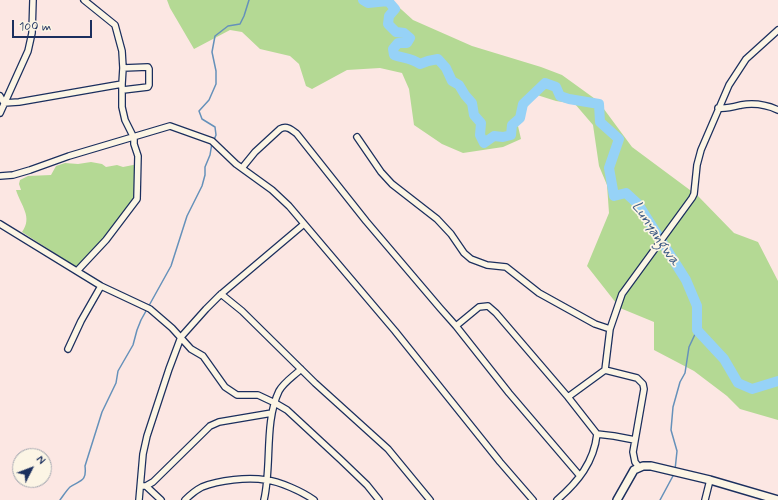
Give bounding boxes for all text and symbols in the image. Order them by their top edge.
scale bar [14,12,94,38]
text: 100 m [19,19,51,35]
water label: Lunyangwa [627,198,683,270]
north arrow [12,448,52,488]
text: N [33,453,48,468]

